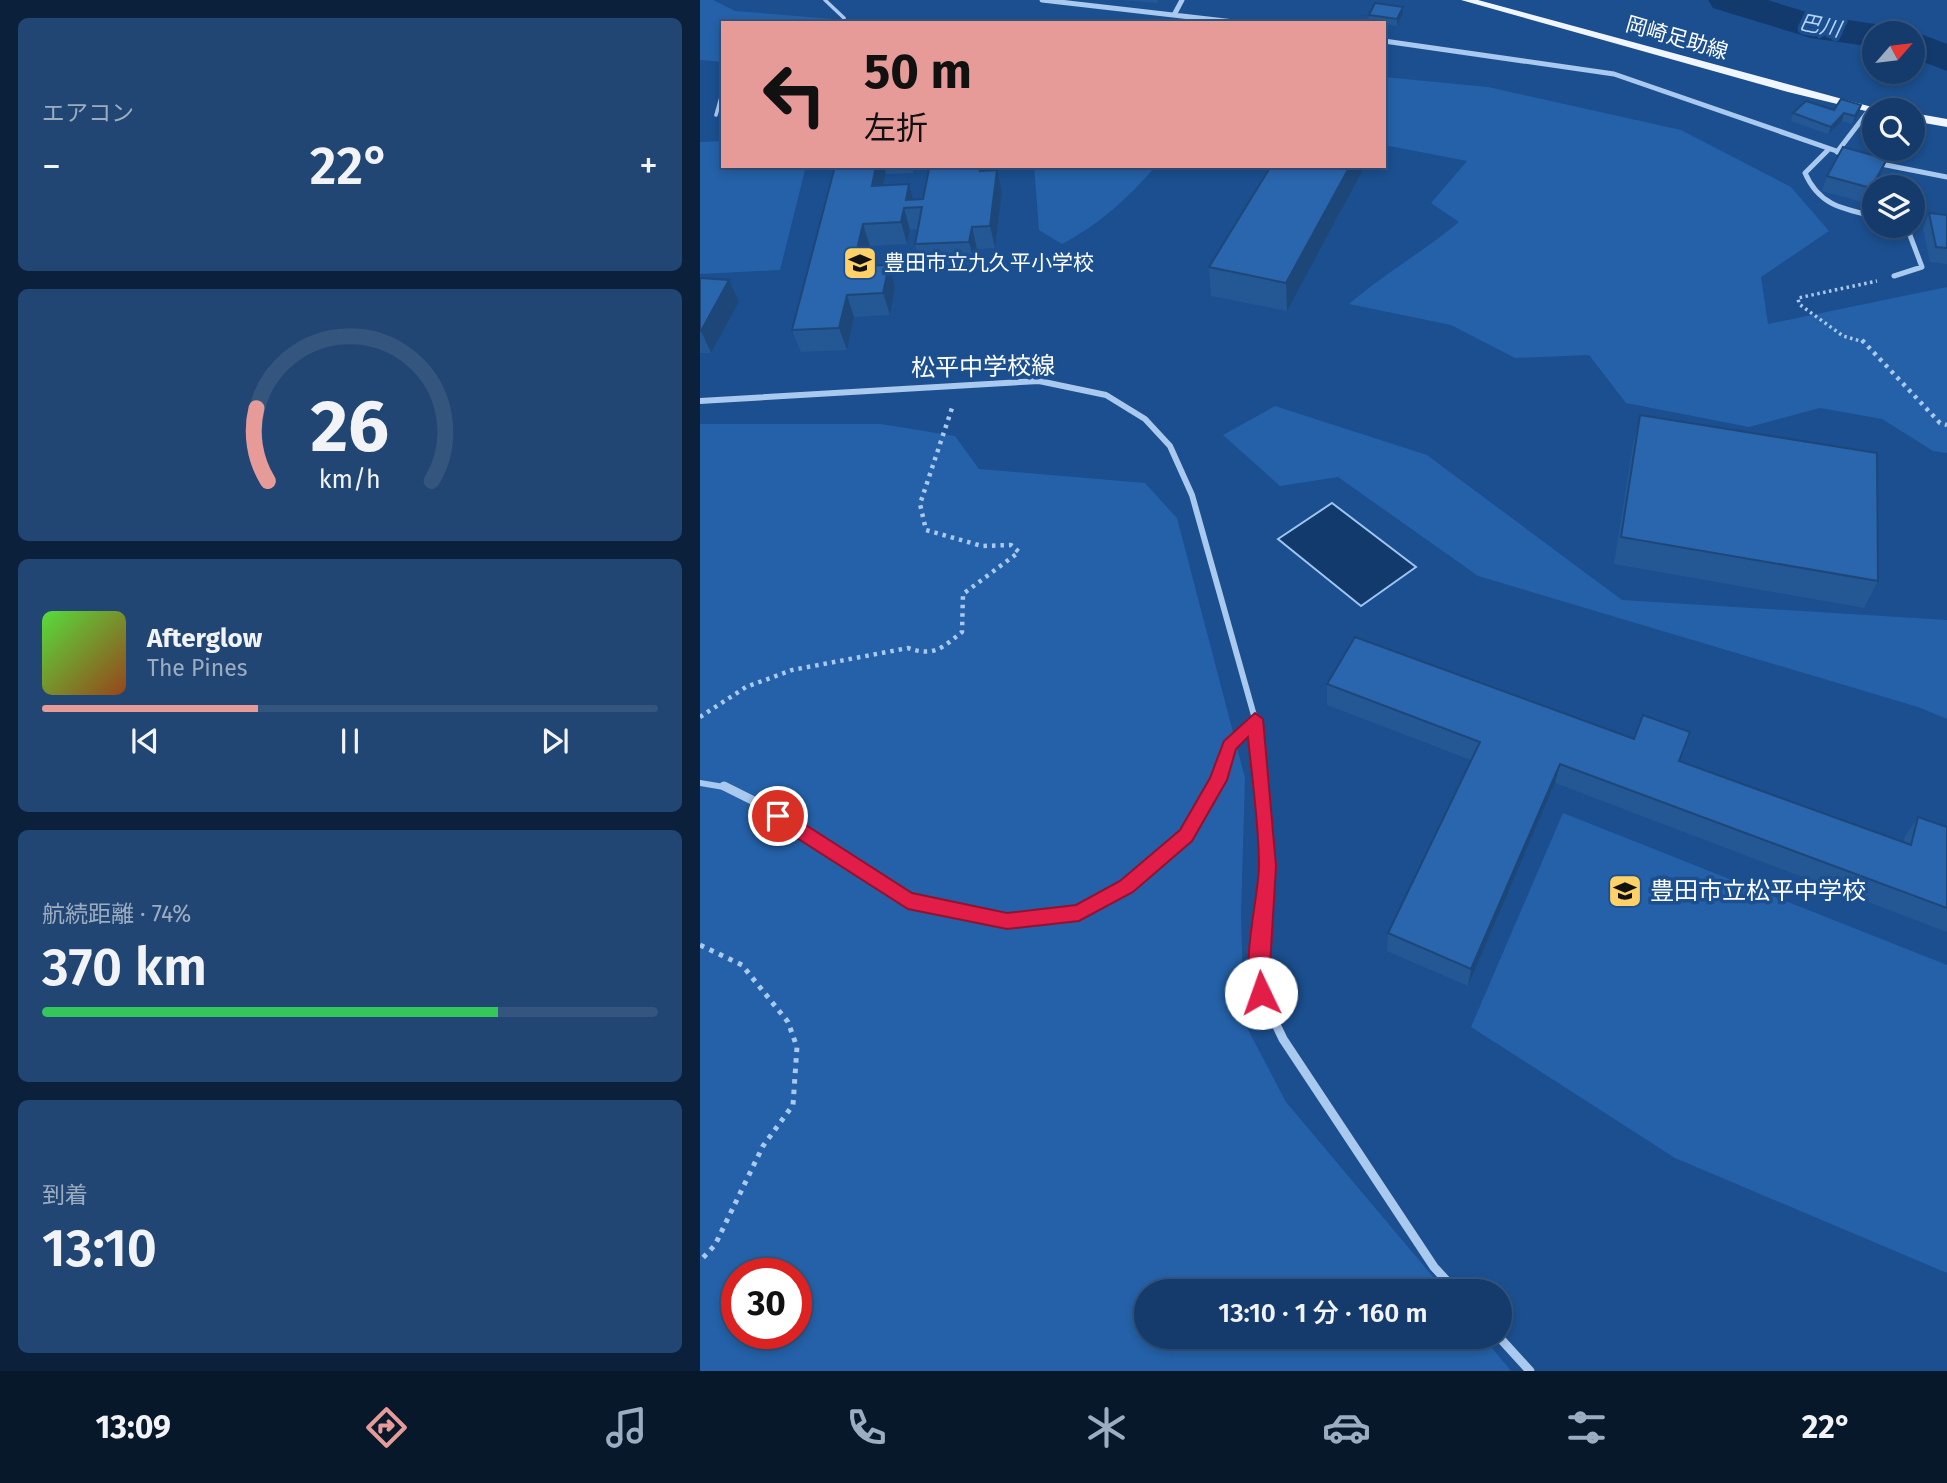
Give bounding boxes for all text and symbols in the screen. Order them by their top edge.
water label: 巴川 [1797,9,1845,43]
street label: 岡崎足助線 [1623,11,1731,65]
north arrow [1862,21,1925,84]
map controls [1862,21,1925,238]
text: 50 m [864,42,972,101]
icon: left [749,49,840,140]
button: search [1862,98,1925,161]
text: エアコン [42,99,134,127]
text: 左折 [864,109,928,147]
text: 22° [310,135,390,198]
text: − [42,143,61,189]
text: + [639,143,658,189]
button: layers [1862,175,1925,238]
school or university icon: 豊田市立九久平小学校 [841,244,879,282]
place label: 豊田市立九久平小学校 [884,250,1094,276]
street label: 松平中学校線 [911,352,1055,382]
text: 26 [311,383,389,470]
text: km/h [319,465,381,495]
text: Afterglow [147,623,262,654]
text: The Pines [147,654,248,682]
icon: previous [126,722,164,760]
icon: pause [331,722,369,760]
icon: next [536,722,574,760]
pin [748,786,808,846]
icon: arrive [759,797,797,835]
school or university icon: 豊田市立松平中学校 [1606,872,1644,910]
place label: 豊田市立松平中学校 [1650,877,1866,905]
text: 航続距離 · 74% [42,900,191,928]
text: 370 km [42,936,207,999]
position arrow [1224,956,1298,1030]
text: 到着 [42,1181,88,1209]
text: 13:10 [42,1217,157,1280]
speed limit sign: 30 [721,1258,812,1349]
text: 13:10 · 1 分 · 160 m [1218,1298,1428,1329]
icon: directions [362,1403,411,1452]
icon: music [602,1403,651,1452]
icon: phone [842,1403,891,1452]
icon: climate [1082,1403,1131,1452]
icon: car [1322,1403,1371,1452]
icon: filters [1562,1403,1611,1452]
text: 13:09 [95,1408,171,1446]
text: 22° [1802,1408,1851,1446]

